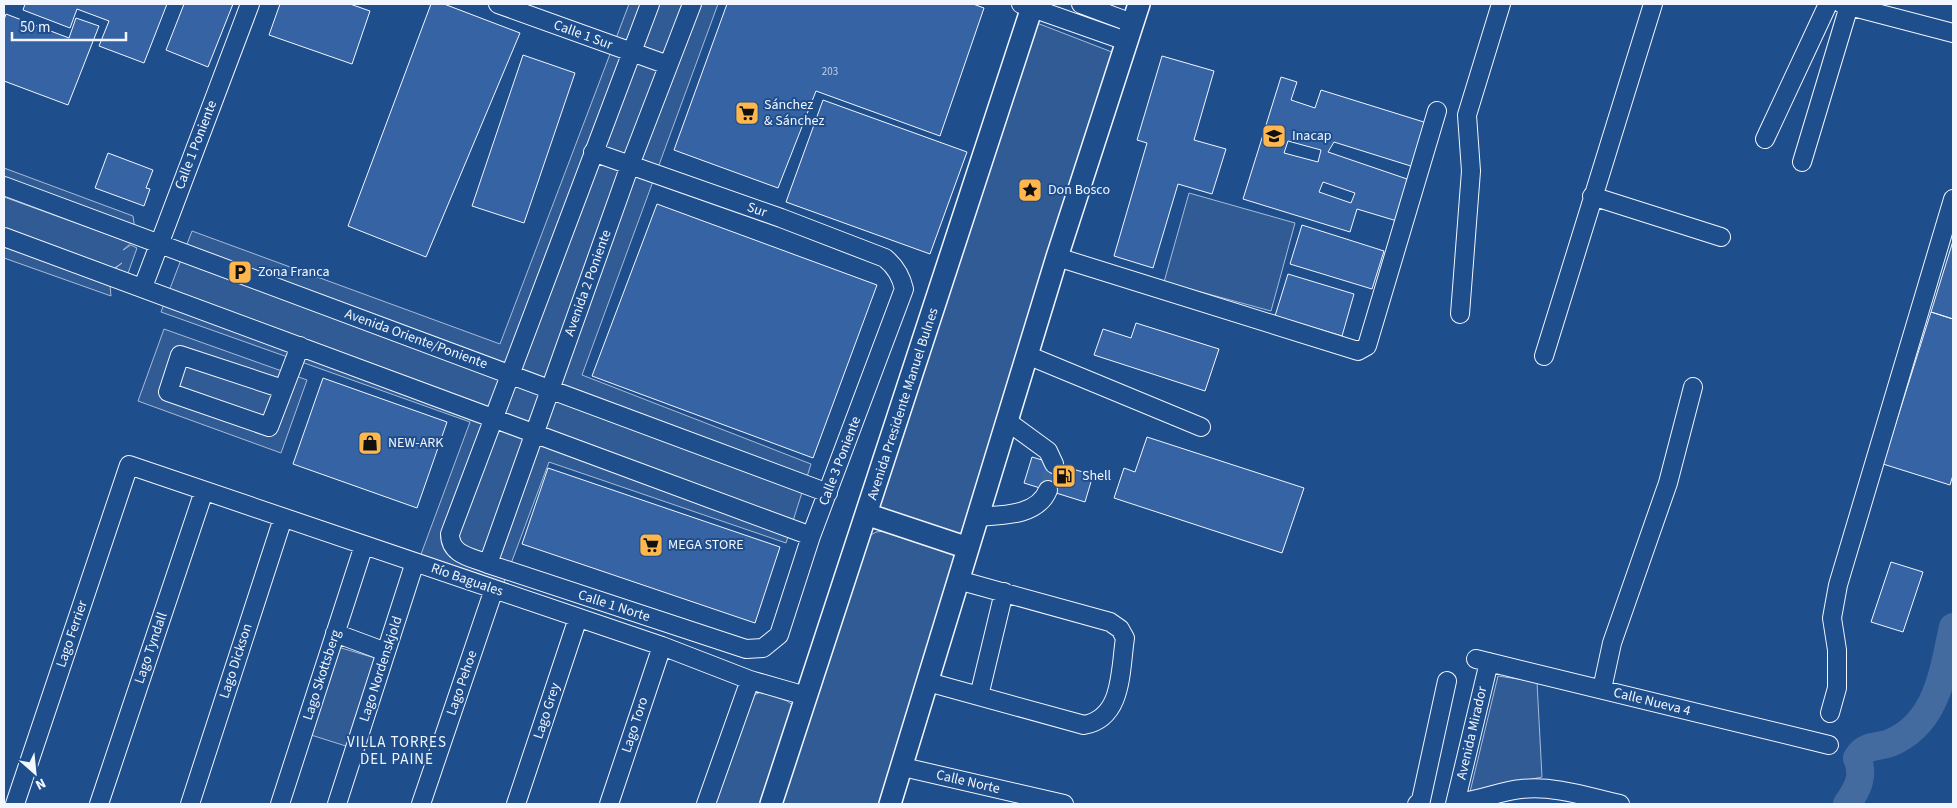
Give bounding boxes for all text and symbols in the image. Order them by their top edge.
scale bar [12,10,126,42]
street label: Calle 1 Sur [551,15,616,55]
text: 50 m [20,17,50,38]
house number: 203 [822,64,838,79]
place label: Sánchez & Sánchez [764,95,824,131]
street label: Calle 1 Poniente [170,97,222,192]
supermarket icon: Sánchez & Sánchez [734,100,760,126]
school or university icon: Inacap [1261,123,1287,149]
place label: Inacap [1292,126,1332,146]
place icon: Don Bosco [1017,177,1043,203]
place label: Don Bosco [1048,180,1110,200]
street label: Sur [744,197,770,223]
street label: Avenida 2 Poniente [559,227,617,339]
parking icon: Zona Franca [227,259,253,285]
place label: Zona Franca [258,262,330,282]
street label: Avenida Oriente/Poniente [342,304,490,374]
street label: Avenida Presidente Manuel Bulnes [862,305,944,503]
street label: Calle 3 Poniente [814,413,866,508]
shop icon: NEW-ARK [357,430,383,456]
place label: NEW-ARK [388,433,444,453]
fuel station icon: Shell [1051,463,1077,489]
place label: Shell [1082,466,1112,486]
supermarket icon: MEGA STORE [638,532,664,558]
place label: MEGA STORE [668,535,744,555]
street label: Río Baguales [428,558,506,602]
street label: Calle 1 Norte [575,585,653,627]
street label: Lago Ferrier [51,598,93,670]
street label: Lago Tyndall [129,609,173,686]
street label: Lago Nordenskjold [355,614,407,724]
street label: Lago Dickson [215,621,257,701]
street label: Lago Skottsberg [298,627,346,723]
street label: Lago Pehoe [442,648,483,718]
street label: Lago Grey [529,680,566,742]
street label: Calle Nueva 4 [1611,683,1693,721]
street label: Avenida Mirador [1452,684,1492,782]
street label: Lago Toro [617,695,653,755]
district label: VILLA TORRES DEL PAINE [347,732,447,770]
north arrow [10,748,60,798]
street label: Calle Norte [934,765,1002,799]
text: N [32,773,49,795]

